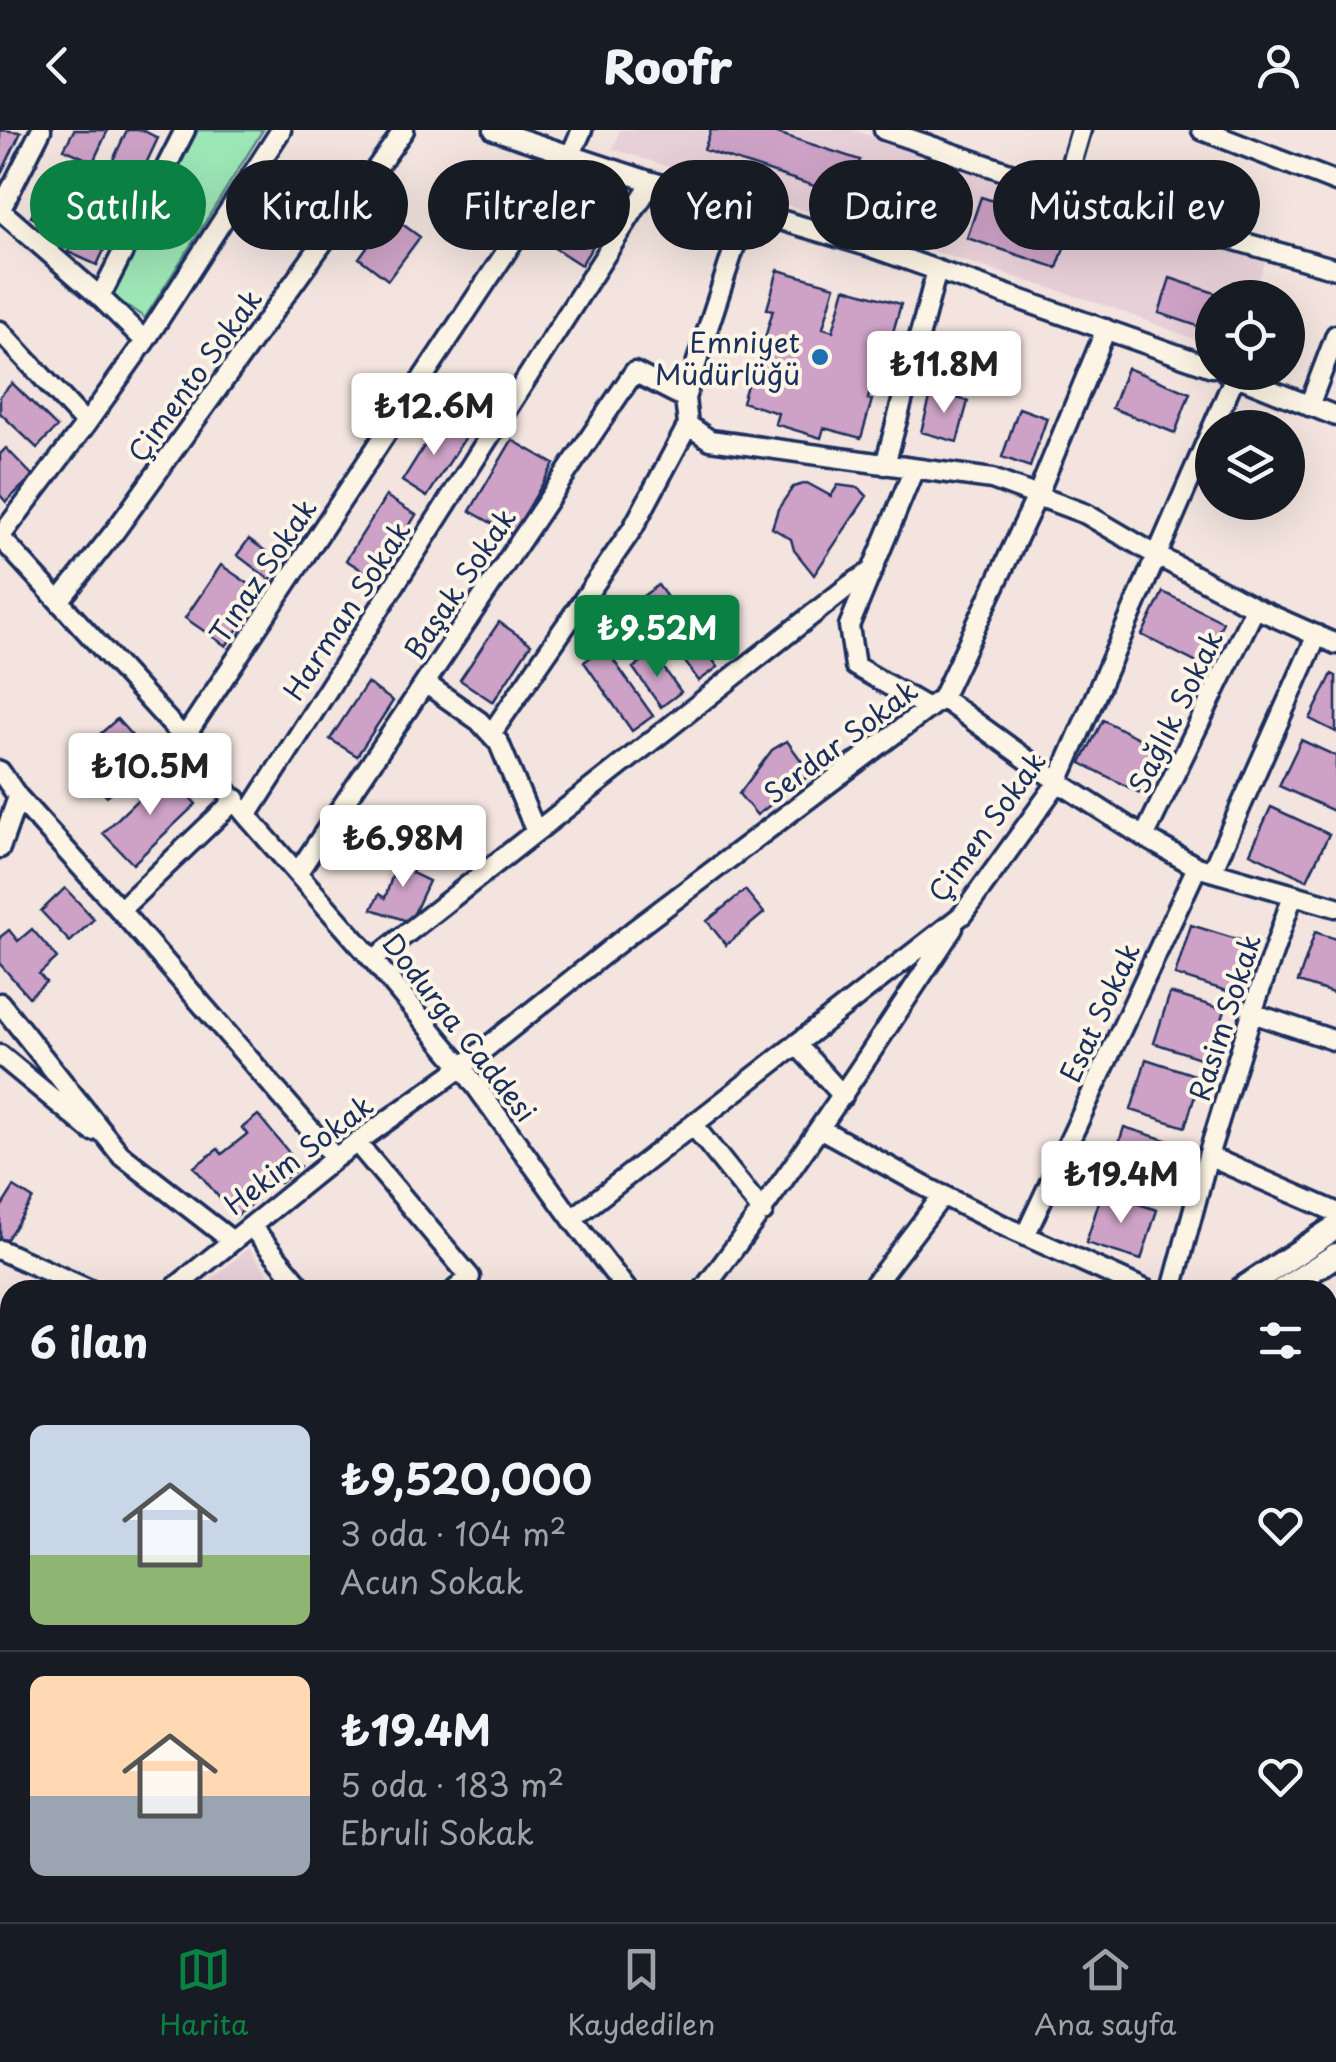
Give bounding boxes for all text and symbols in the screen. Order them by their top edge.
text: Roofr [604,31,732,99]
icon: back [30,38,85,93]
icon: person [1251,38,1306,93]
chip: Satılık [30,160,206,250]
chip: Kiralık [226,160,408,250]
chip: Filtreler [428,160,630,250]
chip: Yeni [650,160,789,250]
chip: Daire [809,160,973,250]
chip: Müstakil ev [993,160,1260,250]
street label: Çimento Sokak [116,279,272,471]
map controls [1195,280,1305,520]
button: locate [1195,280,1305,390]
place label: Emniyet Müdürlüğü [655,320,800,395]
pin: ₺11.8M [863,331,1025,416]
text: ₺11.8M [889,339,999,387]
marker: Emniyet Müdürlüğü [809,346,831,368]
pin: ₺12.6M [353,373,515,458]
text: ₺12.6M [373,381,495,429]
button: layers [1195,410,1305,520]
street label: Tınaz Sokak [198,489,326,651]
street label: Başak Sokak [392,499,526,667]
street label: Harman Sokak [272,511,420,709]
pin: ₺9.52M [576,595,738,680]
text: ₺9.52M [596,603,718,651]
street label: Sağlık Sokak [1117,622,1233,800]
street label: Serdar Sokak [754,669,926,813]
pin: ₺10.5M [69,733,231,818]
text: ₺10.5M [91,741,209,789]
street label: Çimen Sokak [917,742,1055,910]
pin: ₺6.98M [322,805,484,890]
text: ₺6.98M [342,813,464,861]
street label: Dodurga Caddesi [373,924,547,1130]
street label: Rasim Sokak [1177,928,1271,1106]
street label: Esat Sokak [1048,935,1150,1089]
street label: Hekim Sokak [214,1084,382,1224]
pin: ₺19.4M [1040,1141,1202,1226]
text: ₺19.4M [1063,1149,1179,1197]
text: 6 ilan [30,1309,148,1372]
icon: filters [1253,1313,1308,1368]
text: ₺9,520,000 [340,1446,592,1509]
icon: home [110,1465,230,1585]
icon: heart [1253,1498,1308,1553]
text: 3 oda · 104 m² [340,1509,567,1557]
text: Acun Sokak [340,1557,524,1605]
text: ₺19.4M [340,1697,491,1760]
icon: home [110,1716,230,1836]
icon: heart [1253,1749,1308,1804]
text: 5 oda · 183 m² [340,1760,564,1808]
text: Ebruli Sokak [340,1808,534,1856]
tab: Harita [160,1942,248,2045]
tab: Kaydedilen [567,1942,715,2045]
tab: Ana sayfa [1034,1942,1176,2045]

